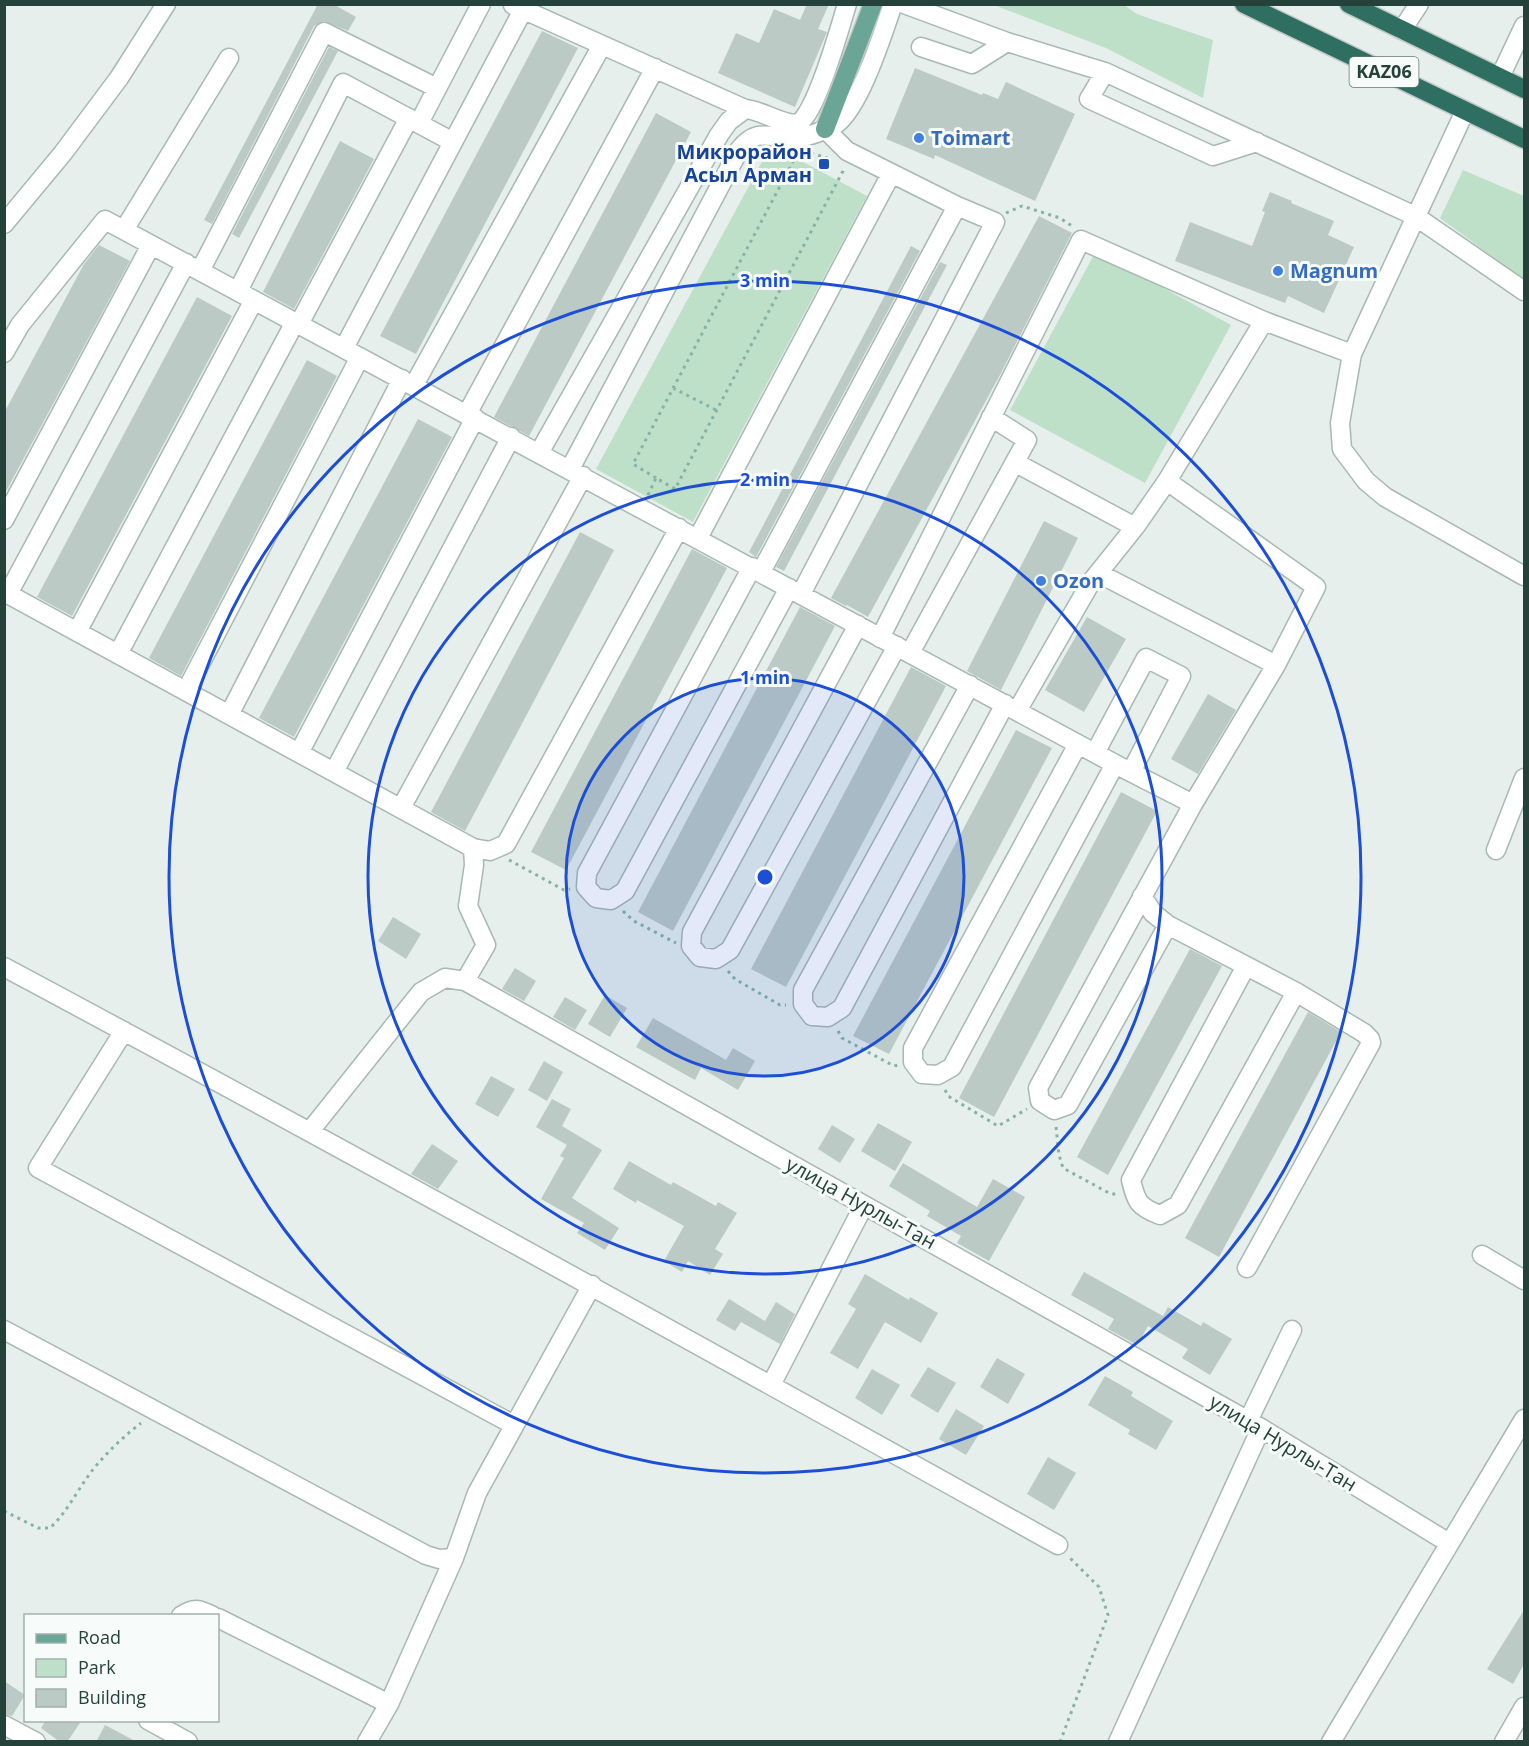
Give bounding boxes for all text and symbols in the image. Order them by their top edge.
road number: KАZ06 [1350,57,1418,87]
place label: Toimart [931,124,1011,151]
marker: Toimart [912,131,926,145]
place label: Микрорайон Асыл Арман [677,138,812,188]
marker: Микрорайон Асыл Арман [817,157,831,171]
place label: Magnum [1290,257,1378,284]
marker: Magnum [1271,264,1285,278]
text: 3 min [740,268,790,292]
text: 2 min [740,467,790,491]
place label: Ozon [1053,567,1104,594]
marker: Ozon [1034,574,1048,588]
text: 1 min [740,665,790,689]
centre of rings [755,867,775,887]
street label: улица Нурлы-Тан [781,1150,941,1255]
street label: улица Нурлы-Тан [1204,1388,1362,1497]
legend [24,1614,219,1722]
text: Road [78,1625,121,1649]
text: Park [78,1655,116,1679]
text: Building [78,1685,146,1709]

